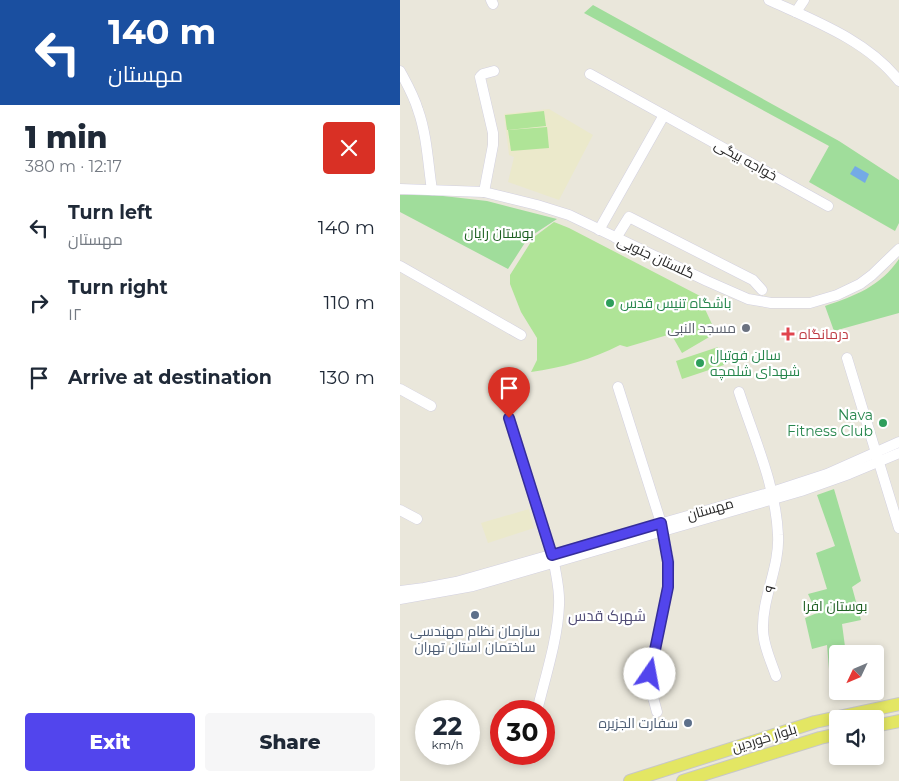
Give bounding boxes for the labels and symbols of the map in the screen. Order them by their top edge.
street label: خواجه بیگی [711,135,781,185]
park label: بوستان رایان [464,224,534,242]
street label: گلستان جنوبی [615,231,697,283]
place label: باشگاه تنیس قدس [620,294,731,312]
marker: باشگاه تنیس قدس [604,297,616,309]
place label: مسجد النبی [667,319,736,337]
marker: مسجد النبی [740,322,752,334]
place label: درمانگاه [799,325,849,343]
marker: درمانگاه [781,327,795,341]
place label: سالن فوتبال شهدای شلمچه [710,346,800,381]
marker: سالن فوتبال شهدای شلمچه [694,357,706,369]
pin [488,367,530,418]
place label: Nava Fitness Club [787,406,873,440]
marker: Nava Fitness Club [877,417,889,429]
street label: مهستان [685,494,735,524]
street label: ۹ [760,583,780,595]
park label: بوستان افرا [803,597,867,615]
district label: شهرک قدس [568,606,646,626]
marker: سازمان نظام مهندسی ساختمان استان تهران [469,609,481,621]
place label: سازمان نظام مهندسی ساختمان استان تهران [410,622,540,656]
north arrow [829,645,884,700]
position arrow [623,647,675,699]
speed limit sign: 30 [490,700,555,765]
place label: سفارت الجزیره [599,714,678,732]
marker: سفارت الجزیره [682,717,694,729]
street label: بلوار خوردین [729,720,799,756]

